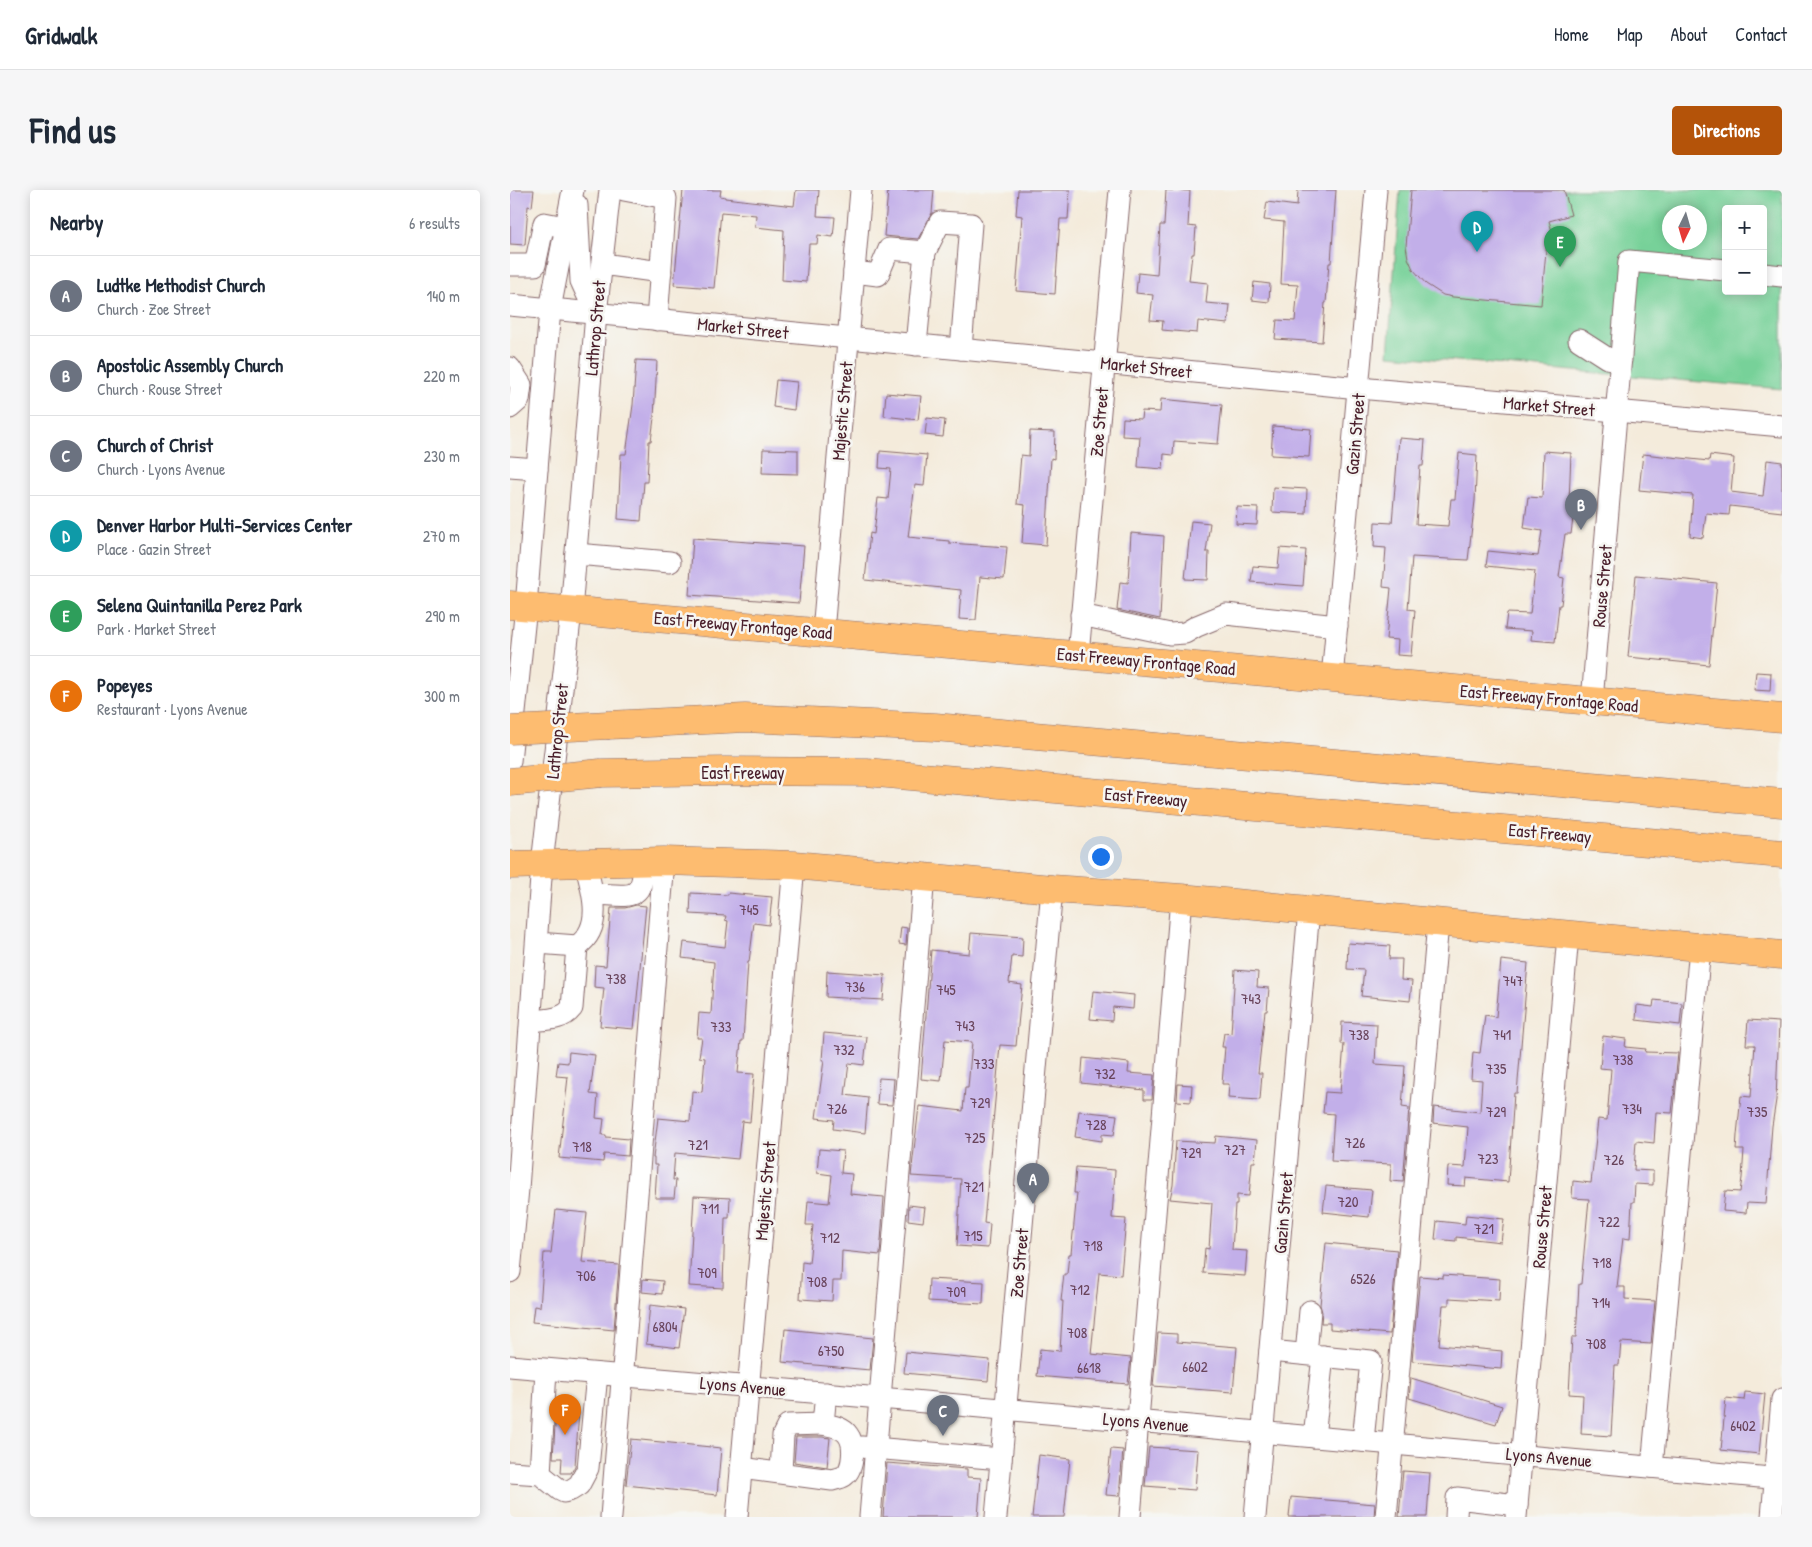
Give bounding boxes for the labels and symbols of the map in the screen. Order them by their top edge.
north arrow [1662,205,1707,250]
pin: D [1461,211,1493,252]
pin: E [1544,226,1576,267]
street label: Lathrop Street [578,279,612,377]
street label: Market Street [696,311,791,345]
street label: Market Street [1099,350,1194,384]
street label: Majestic Street [825,360,859,462]
street label: Zoe Street [1084,385,1115,458]
street label: Market Street [1502,390,1596,423]
street label: Gazin Street [1339,391,1371,476]
pin: B [1565,489,1597,530]
street label: Rouse Street [1586,543,1618,628]
street label: East Freeway Frontage Road [653,605,833,645]
street label: East Freeway Frontage Road [1056,641,1236,681]
street label: East Freeway Frontage Road [1459,678,1639,718]
street label: Lathrop Street [540,681,575,780]
street label: East Freeway [701,760,785,785]
street label: East Freeway [1103,781,1189,813]
street label: East Freeway [1507,817,1593,849]
your location [1088,844,1114,870]
house number: 745 [739,899,759,920]
house number: 738 [606,968,626,989]
house number: 747 [1503,970,1523,991]
house number: 736 [845,976,865,997]
house number: 745 [936,979,956,1000]
house number: 743 [1241,988,1261,1009]
house number: 743 [955,1015,975,1036]
house number: 733 [711,1016,732,1037]
house number: 738 [1349,1024,1369,1045]
house number: 741 [1493,1024,1511,1045]
house number: 732 [833,1039,855,1060]
house number: 738 [1613,1049,1633,1070]
house number: 733 [974,1053,995,1074]
house number: 735 [1486,1058,1507,1079]
house number: 732 [1094,1063,1116,1084]
house number: 729 [970,1092,990,1113]
house number: 726 [827,1098,847,1119]
house number: 734 [1622,1098,1642,1119]
house number: 729 [1486,1101,1506,1122]
house number: 735 [1747,1101,1768,1122]
house number: 728 [1086,1114,1106,1135]
house number: 725 [965,1127,986,1148]
house number: 726 [1345,1132,1365,1153]
house number: 721 [688,1134,708,1155]
house number: 718 [572,1136,592,1157]
house number: 727 [1224,1139,1246,1160]
street label: Majestic Street [748,1140,782,1242]
house number: 729 [1181,1142,1201,1163]
house number: 723 [1477,1148,1499,1169]
house number: 726 [1604,1149,1624,1170]
pin: A [1017,1163,1049,1204]
street label: Gazin Street [1267,1170,1299,1255]
house number: 721 [964,1176,984,1197]
street label: Rouse Street [1526,1184,1558,1269]
house number: 720 [1337,1191,1359,1212]
house number: 711 [701,1198,719,1219]
house number: 722 [1598,1211,1620,1232]
house number: 721 [1474,1218,1494,1239]
house number: 715 [963,1225,983,1246]
street label: Zoe Street [1004,1226,1035,1299]
house number: 712 [820,1227,840,1248]
house number: 718 [1083,1235,1103,1256]
house number: 718 [1592,1252,1612,1273]
house number: 709 [697,1262,717,1283]
house number: 706 [576,1265,596,1286]
house number: 6526 [1350,1268,1376,1289]
house number: 708 [807,1271,827,1292]
house number: 712 [1070,1279,1090,1300]
house number: 709 [946,1281,966,1302]
house number: 714 [1592,1292,1611,1313]
house number: 6804 [653,1316,678,1337]
house number: 708 [1067,1322,1087,1343]
house number: 708 [1586,1333,1606,1354]
house number: 6750 [818,1340,845,1361]
house number: 6602 [1182,1356,1208,1377]
house number: 6618 [1077,1357,1101,1378]
street label: Lyons Avenue [699,1370,787,1402]
pin: F [549,1394,581,1435]
pin: C [927,1395,959,1436]
street label: Lyons Avenue [1102,1406,1190,1438]
house number: 6402 [1730,1415,1756,1436]
street label: Lyons Avenue [1505,1441,1593,1473]

